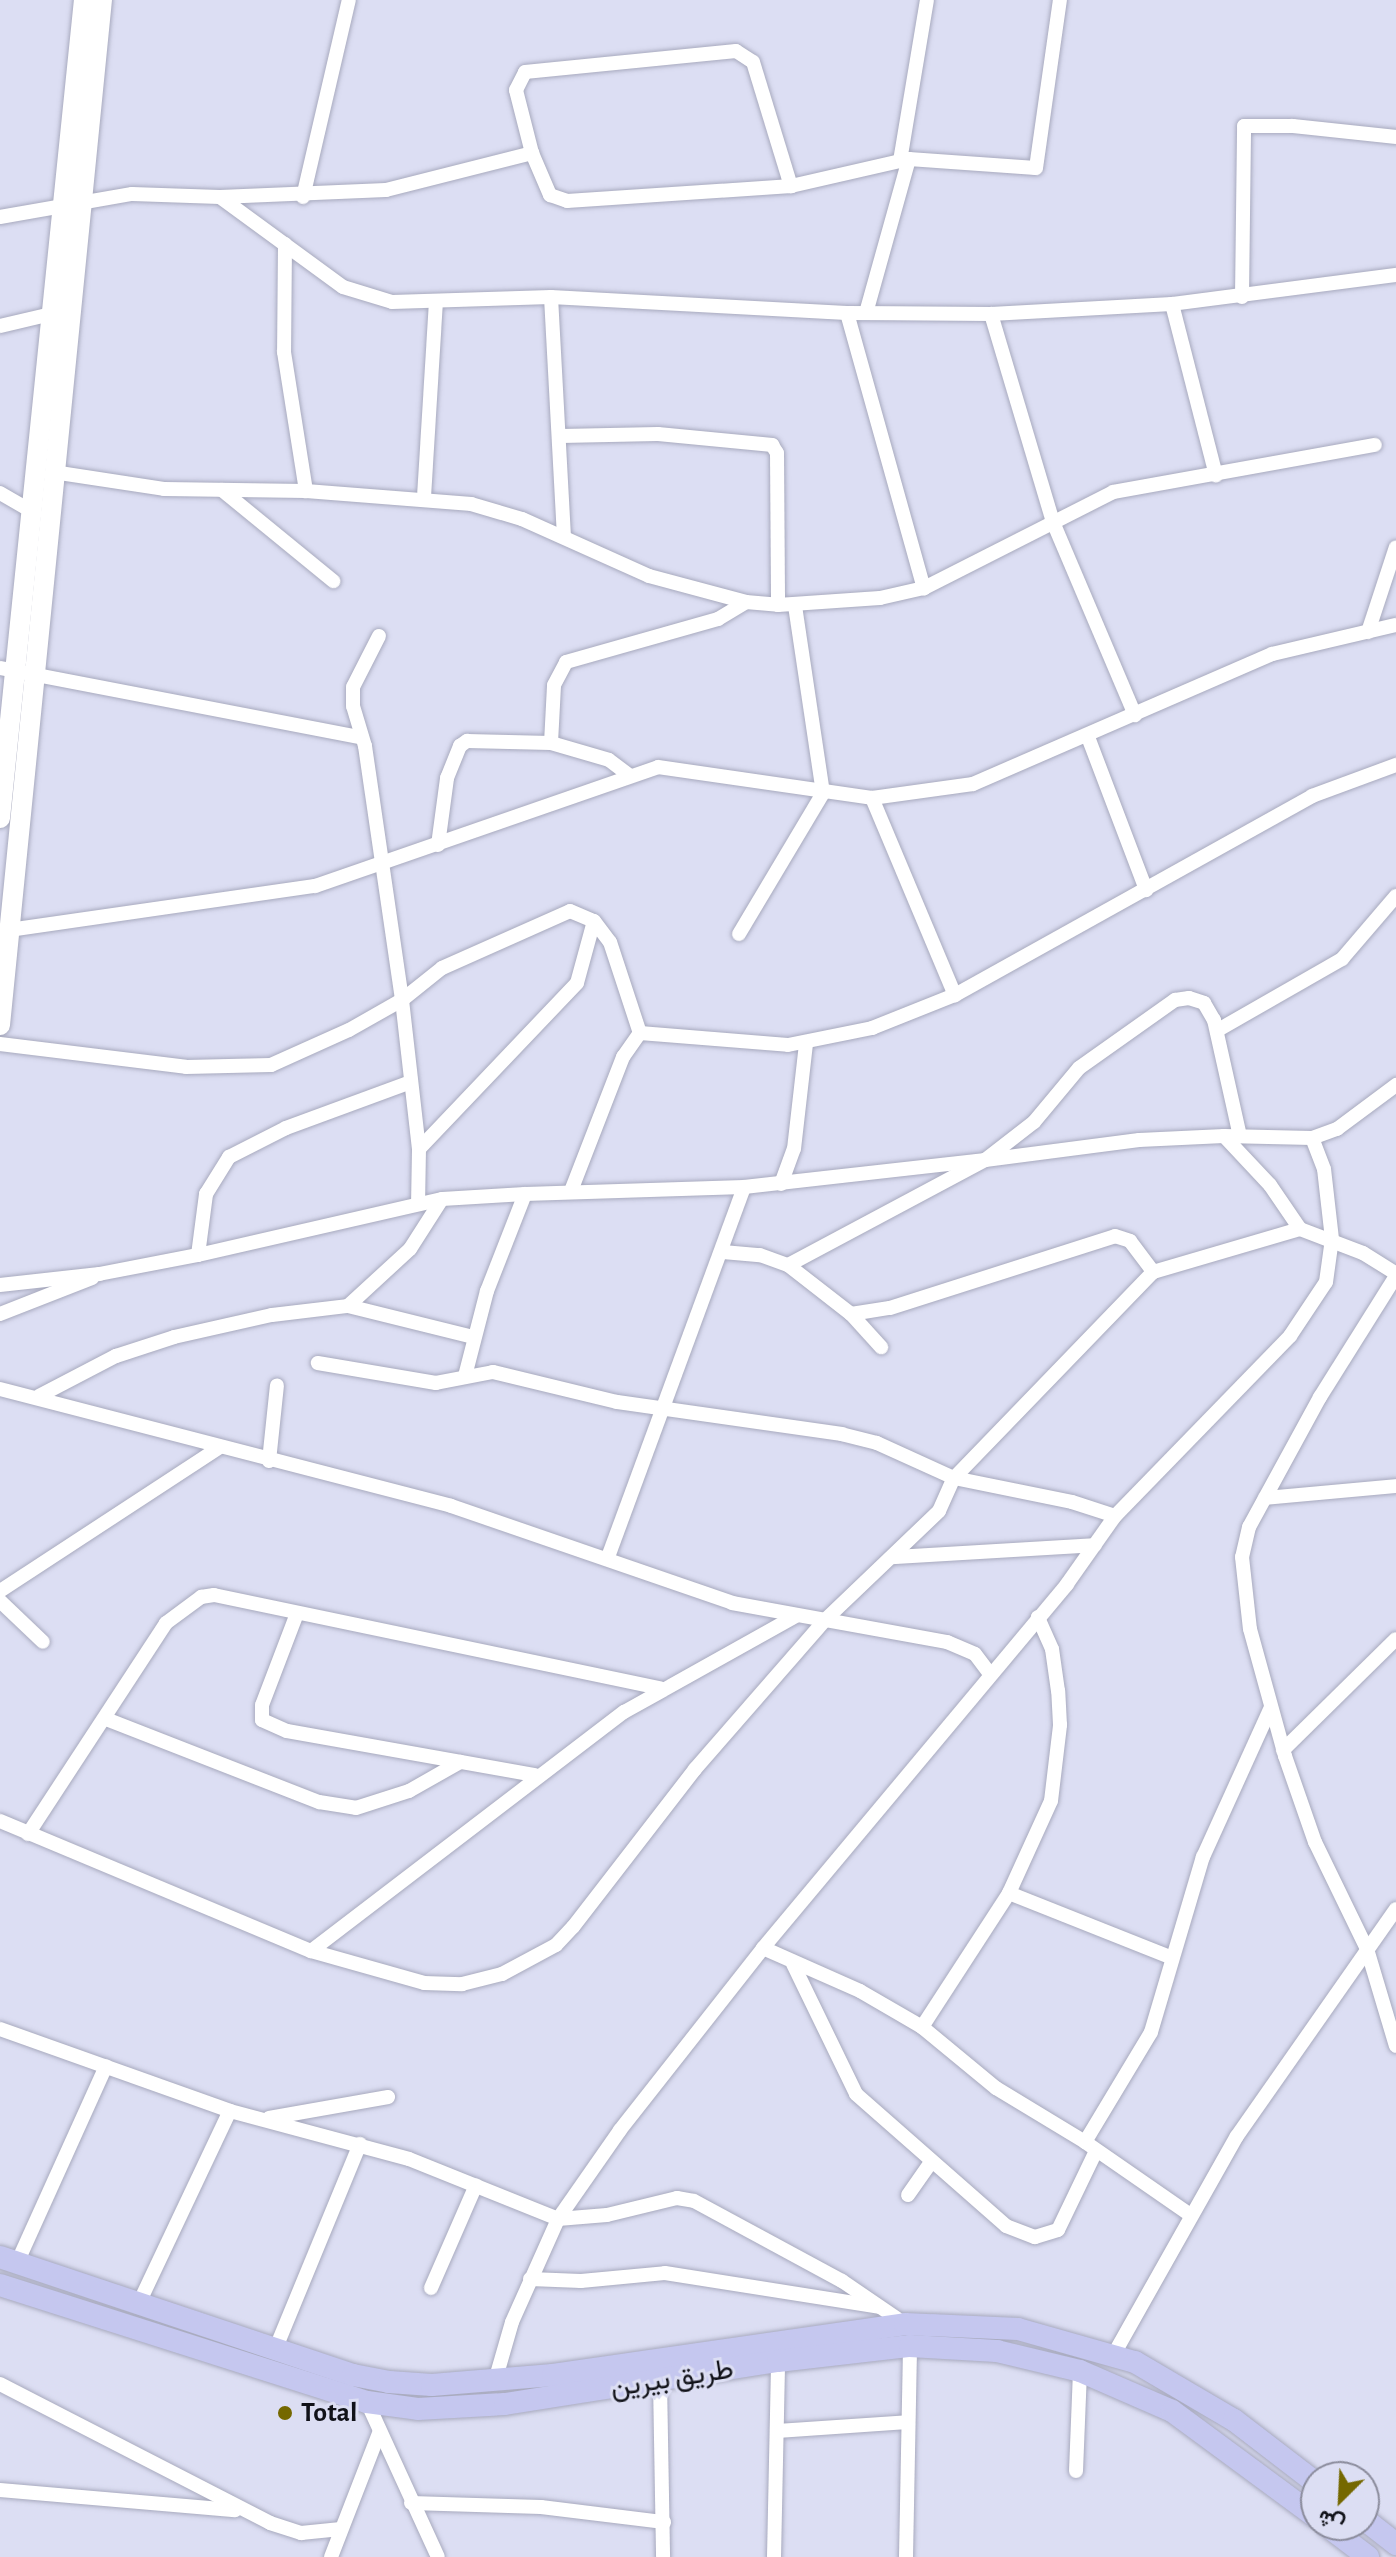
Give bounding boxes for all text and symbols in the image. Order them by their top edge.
street label: طريق بيرين [608,2353,736,2405]
place label: Total [301,2396,357,2430]
marker: Total [276,2404,294,2422]
north arrow [1300,2461,1380,2541]
text: ش [1315,2506,1348,2537]

